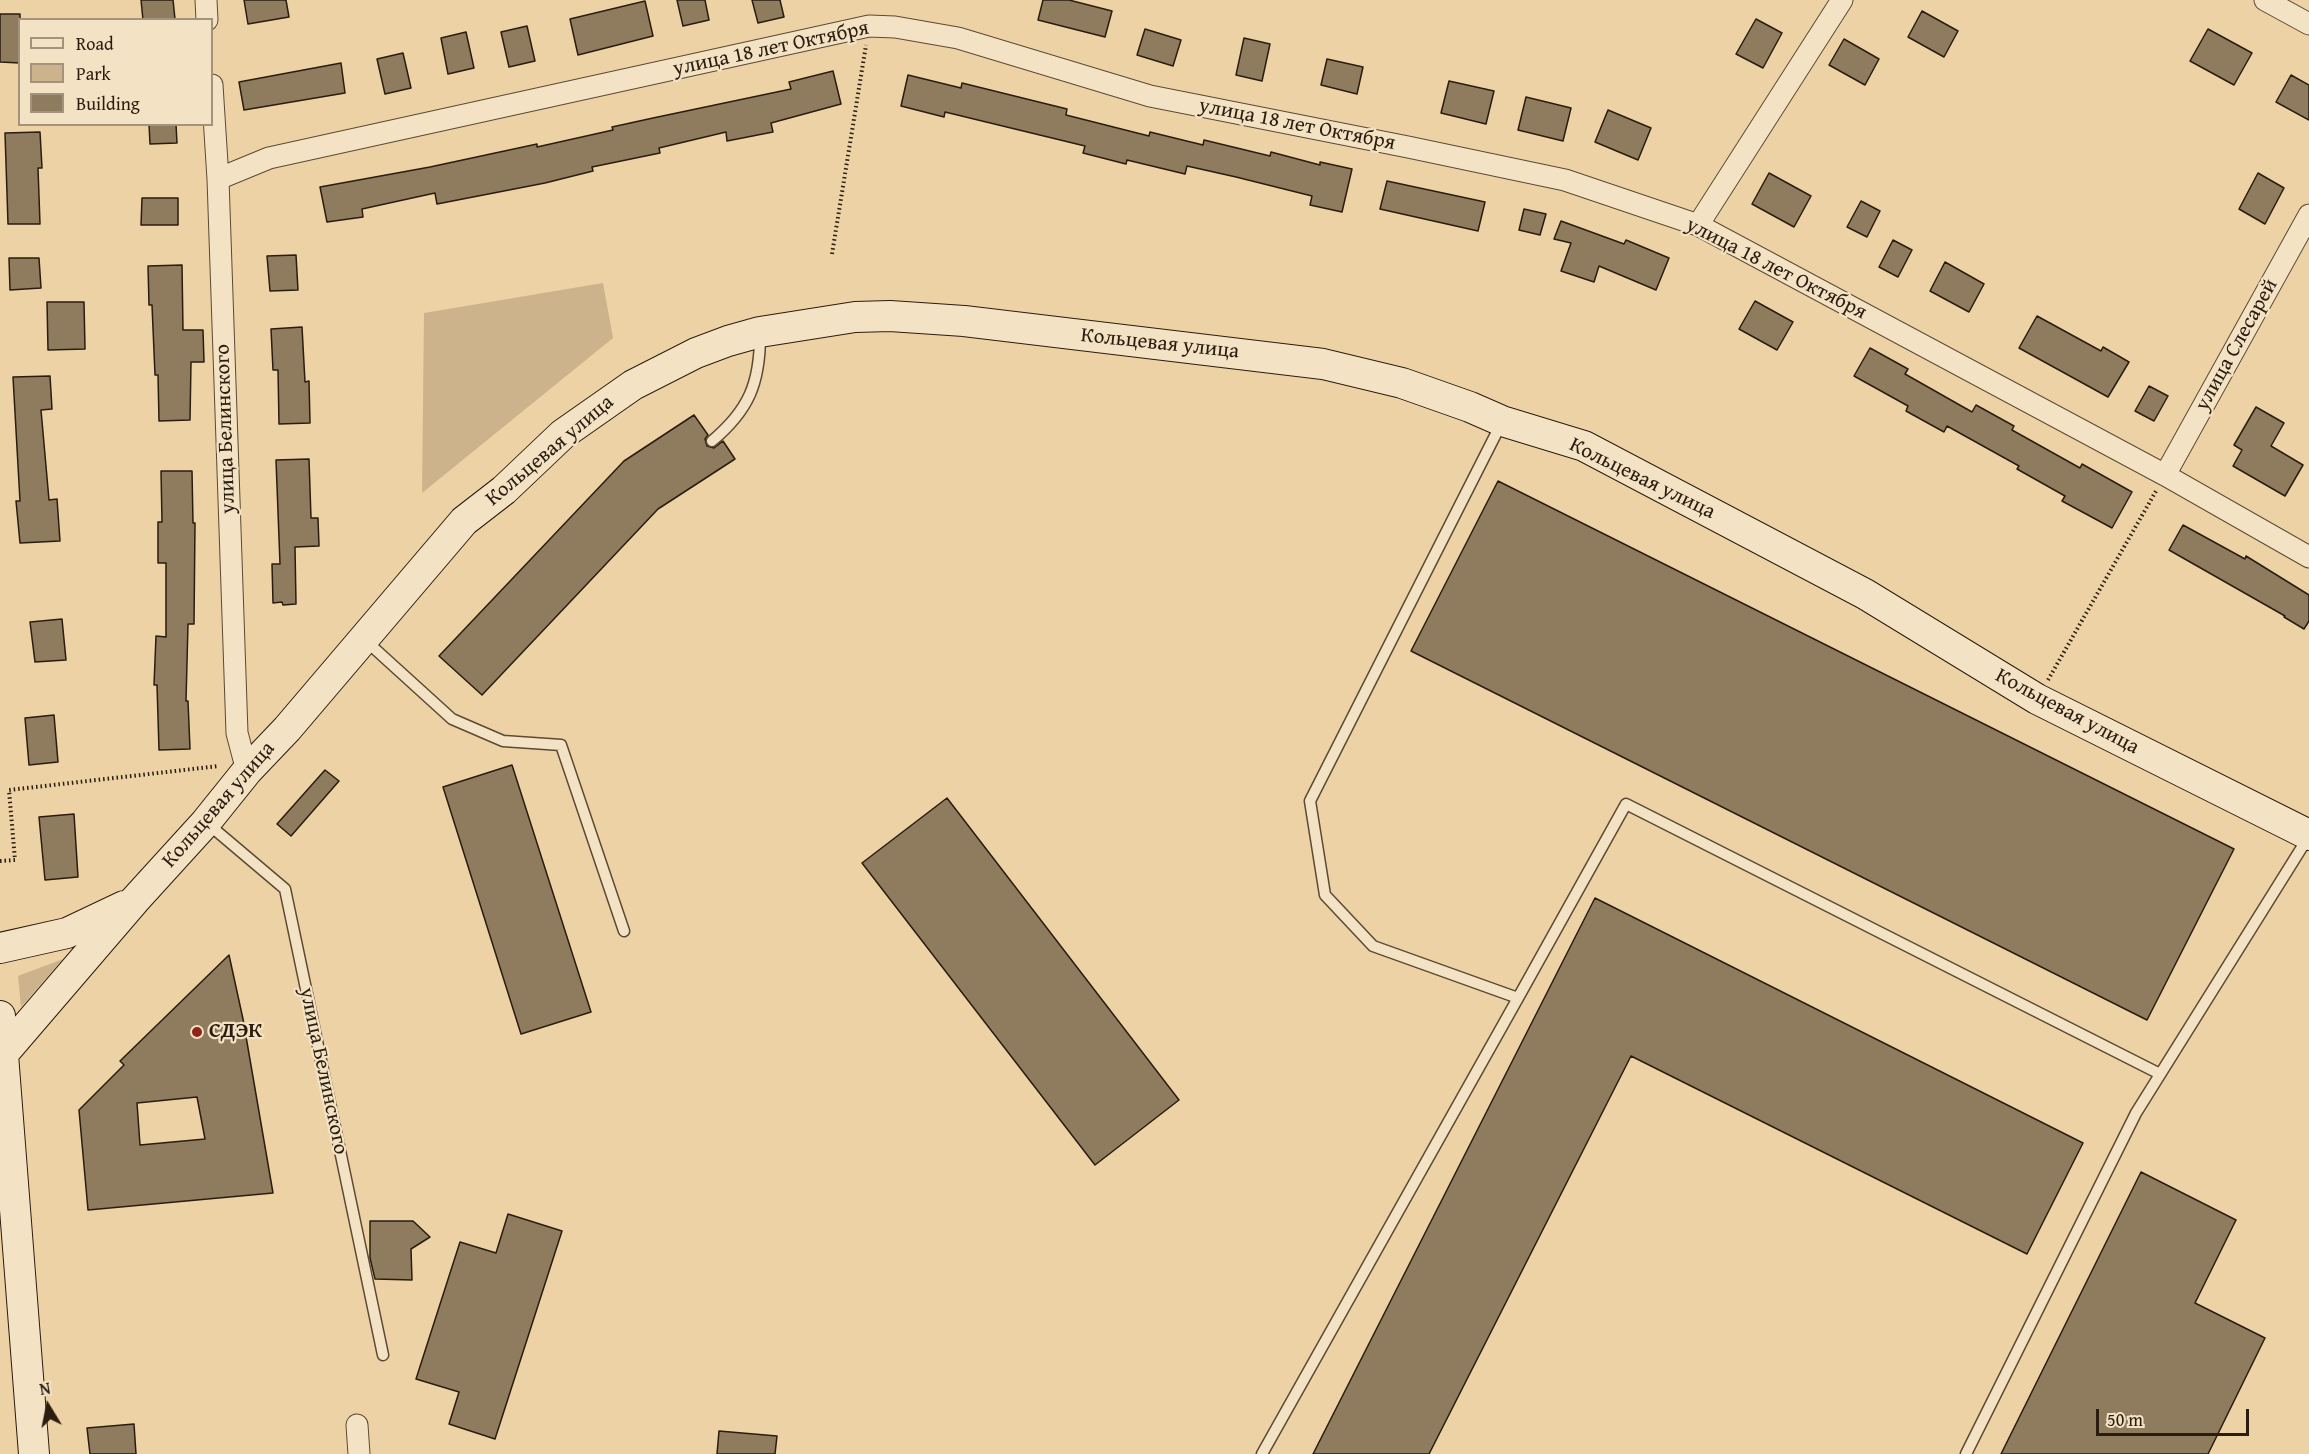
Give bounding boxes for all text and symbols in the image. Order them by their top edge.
street label: улица 18 лет Октября [671,16,871,82]
legend [18,18,213,126]
text: Road [76,30,114,57]
text: Park [76,60,111,87]
text: Building [76,90,140,117]
street label: улица 18 лет Октября [1197,94,1397,156]
street label: улица 18 лет Октября [1681,212,1871,326]
street label: улица Слесарей [2190,275,2284,415]
street label: Кольцевая улица [1080,323,1240,365]
street label: улица Белинского [210,344,242,514]
street label: Кольцевая улица [481,390,619,512]
street label: Кольцевая улица [1565,433,1719,525]
street label: Кольцевая улица [1991,664,2143,760]
street label: Кольцевая улица [157,737,281,873]
street label: улица Белинского [293,985,353,1157]
place label: СДЭК [209,1019,262,1045]
marker: СДЭК [190,1025,204,1039]
north arrow [18,1376,78,1436]
text: N [38,1376,52,1401]
scale bar [2099,1397,2252,1435]
text: 50 m [2107,1406,2143,1433]

